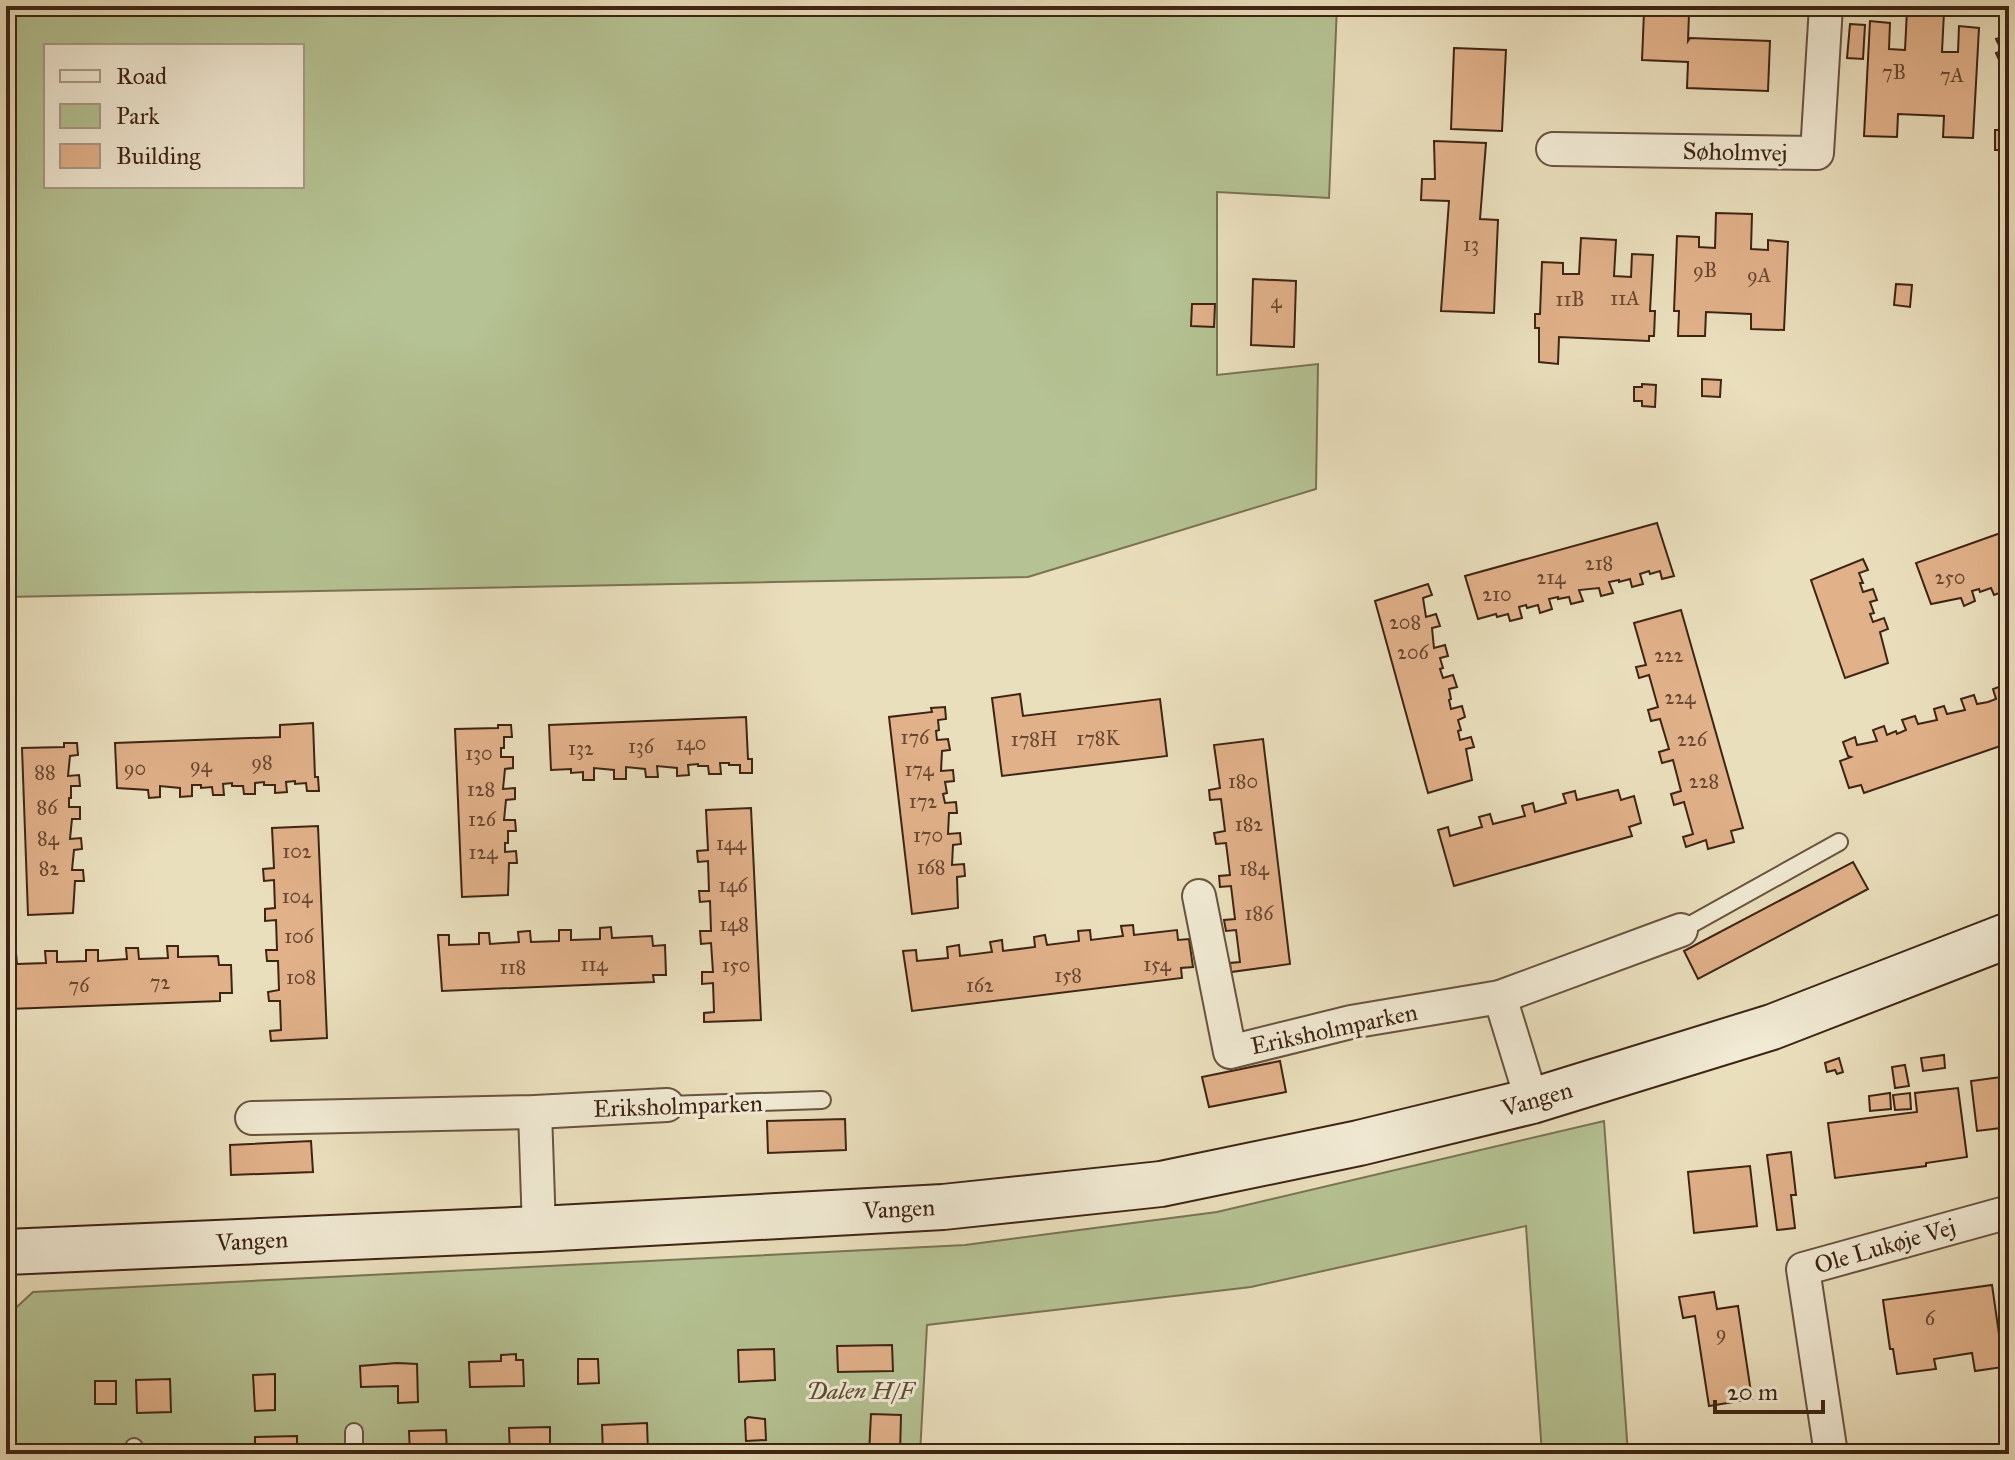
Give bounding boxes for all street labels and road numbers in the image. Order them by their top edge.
street label: Søholmvej [1682,136,1788,168]
street label: Eriksholmparken [1248,997,1420,1061]
street label: Vangen [1497,1075,1576,1124]
street label: Eriksholmparken [593,1088,763,1124]
street label: Vangen [861,1192,936,1226]
street label: Ole Lukøje Vej [1811,1212,1959,1280]
street label: Vangen [214,1224,289,1258]

